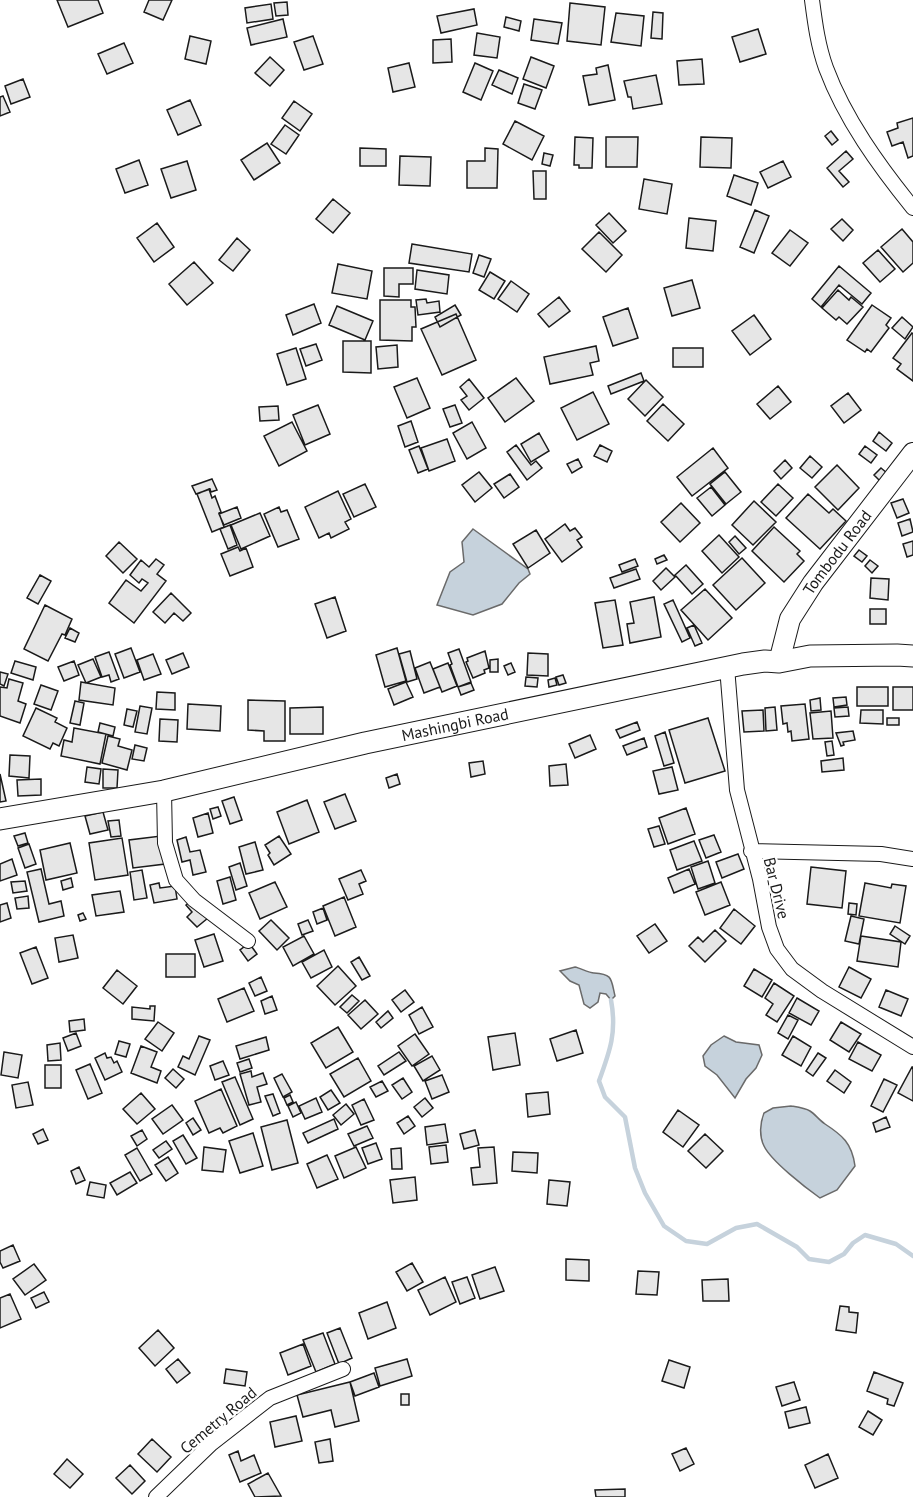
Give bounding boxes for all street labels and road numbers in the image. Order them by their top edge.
street label: Tombodu Road [798,506,875,598]
street label: Mashingbi Road [400,703,510,745]
street label: Bar Drive [760,855,794,921]
street label: Cemetry Road [176,1382,260,1458]

